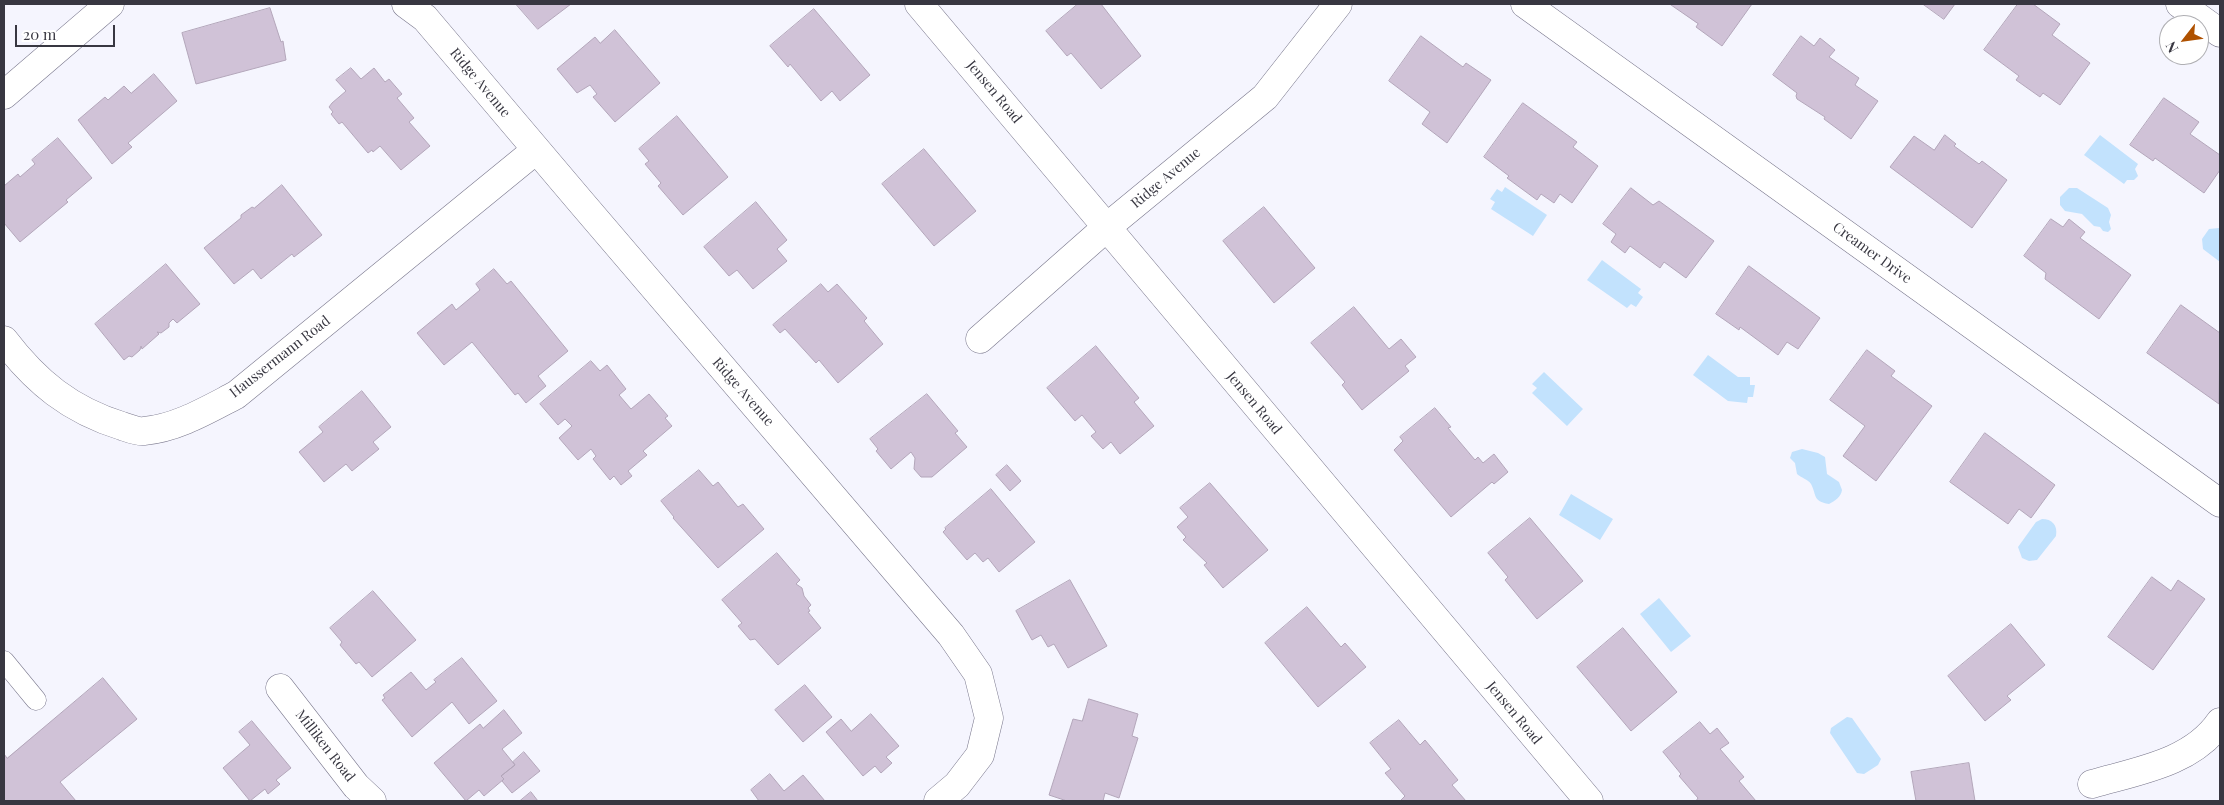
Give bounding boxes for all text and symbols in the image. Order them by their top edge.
scale bar [18,15,118,47]
north arrow [2159,15,2209,65]
text: 20 m [23,24,56,44]
text: N [2161,38,2182,56]
street label: Ridge Avenue [446,45,514,121]
street label: Jensen Road [963,57,1025,127]
street label: Ridge Avenue [1128,144,1204,212]
street label: Creamer Drive [1829,219,1915,287]
street label: Haussermann Road [226,313,334,401]
street label: Ridge Avenue [709,354,777,430]
street label: Jensen Road [1223,368,1285,438]
street label: Jensen Road [1483,678,1545,748]
street label: Milliken Road [292,707,358,785]

